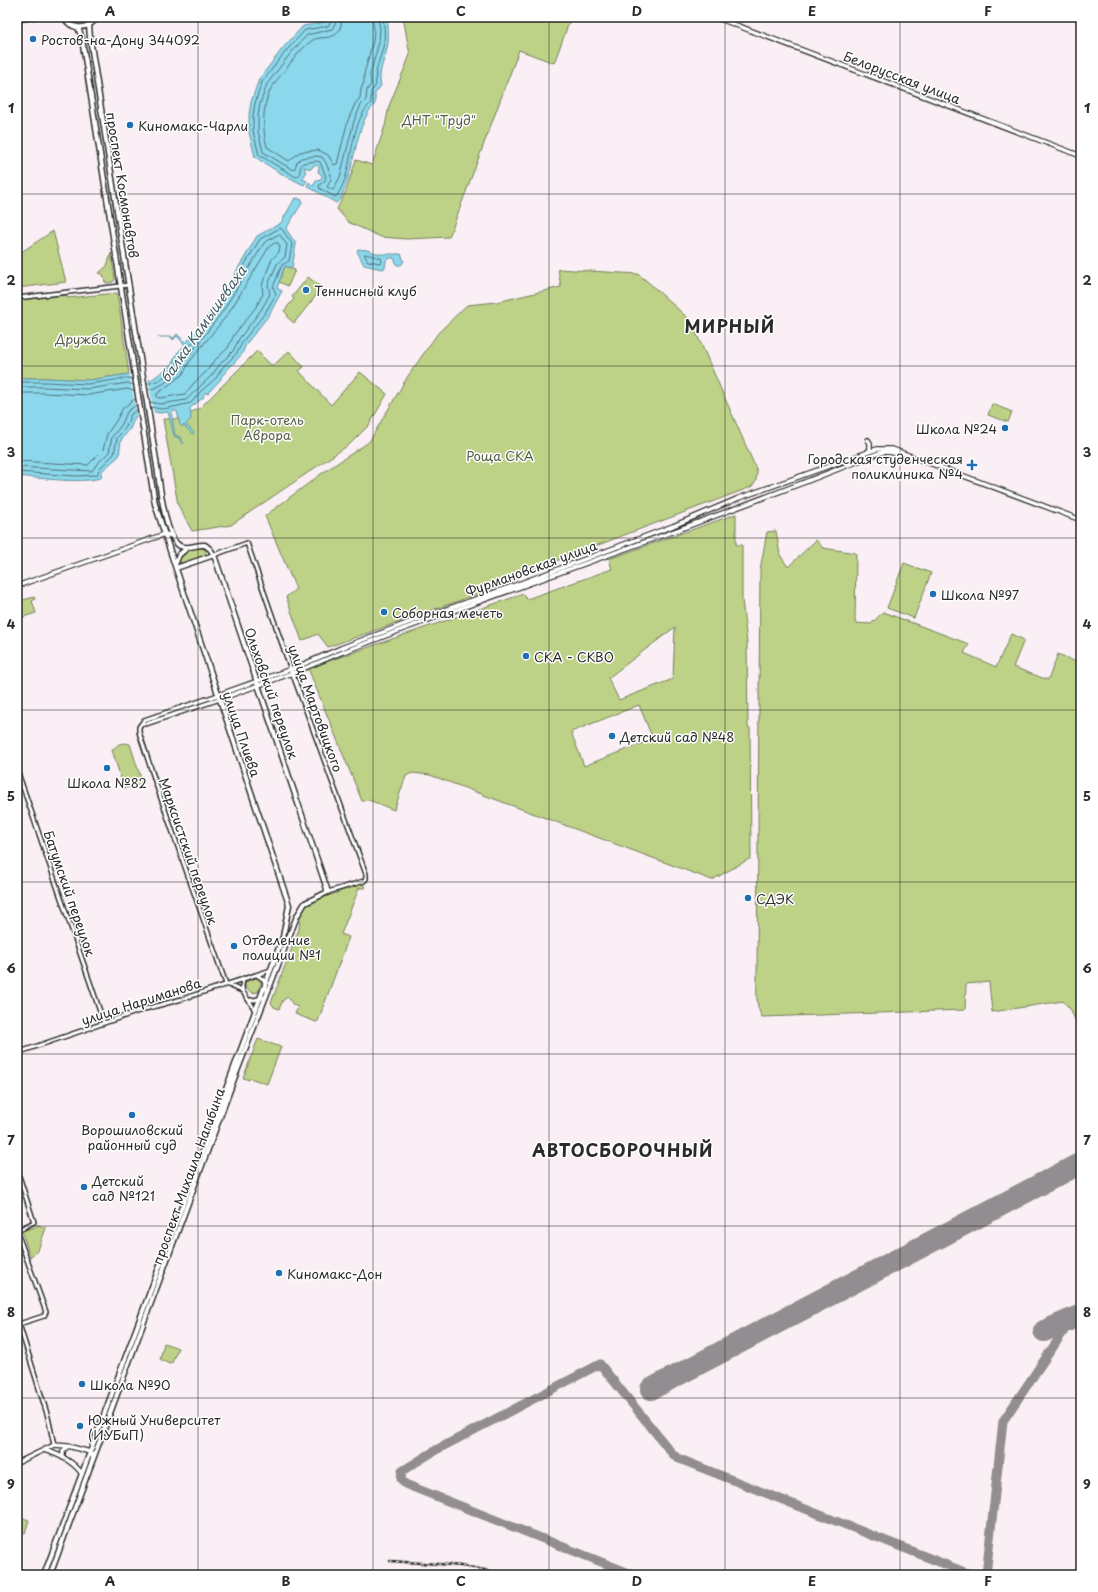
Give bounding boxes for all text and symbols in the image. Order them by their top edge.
text: A [105,1,115,20]
text: B [282,1,291,20]
text: C [456,1,466,20]
text: D [632,1,642,20]
text: E [808,1,816,20]
text: F [984,1,992,20]
place label: Ростов-на-Дону 344092 [41,30,200,49]
marker: Ростов-на-Дону 344092 [28,34,38,44]
street label: Белорусская улица [841,46,964,108]
text: 1 [8,98,14,117]
text: 1 [1084,98,1090,117]
park label: ДНТ "Труд" [401,110,476,129]
street label: проспект Космонавтов [102,111,144,259]
place label: Киномакс-Чарли [138,116,248,135]
marker: Киномакс-Чарли [125,120,135,130]
water label: балка Камышеваха [155,260,252,387]
text: 2 [6,270,16,289]
text: 2 [1082,270,1092,289]
place label: Теннисный клуб [314,281,417,300]
marker: Теннисный клуб [301,285,311,295]
district label: МИРНЫЙ [685,313,775,339]
park label: Дружба [54,329,108,348]
park label: Парк-отель Аврора [230,410,304,444]
place label: Школа №24 [916,419,997,438]
marker: Школа №24 [1000,423,1010,433]
text: 3 [7,442,16,461]
text: 3 [1083,442,1092,461]
park label: Роща СКА [466,446,534,465]
place label: Городская студенческая поликлиника №4 [808,449,963,483]
marker: Городская студенческая поликлиника №4 [966,459,978,471]
street label: Фурмановская улица [462,535,600,601]
place label: Школа №97 [941,585,1020,604]
marker: Школа №97 [928,589,938,599]
place label: Соборная мечеть [392,603,503,622]
marker: Соборная мечеть [379,607,389,617]
text: 4 [7,614,16,633]
text: 4 [1083,614,1092,633]
street label: Ольховский переулок [241,625,304,761]
street label: улица Мартовицкого [284,642,348,774]
place label: СКА - СКВО [534,647,614,666]
marker: СКА - СКВО [521,651,531,661]
street label: улица Плиева [218,689,266,780]
place label: Детский сад №48 [619,727,734,746]
marker: Детский сад №48 [607,731,617,741]
marker: Школа №82 [102,763,112,773]
place label: Школа №82 [67,773,147,792]
street label: Марксистский переулок [155,775,223,927]
text: 5 [7,786,15,805]
text: 5 [1083,786,1091,805]
street label: Батумский переулок [40,828,101,959]
place label: СДЭК [756,889,794,908]
marker: СДЭК [743,893,753,903]
place label: Отделение полиции №1 [242,930,321,964]
marker: Отделение полиции №1 [229,941,239,951]
text: 6 [6,958,16,977]
text: 6 [1082,958,1092,977]
street label: улица Нариманова [79,972,204,1029]
street label: проспект Михаила Нагибина [147,1084,229,1267]
marker: Ворошиловский районный суд [127,1110,137,1120]
place label: Ворошиловский районный суд [81,1120,183,1154]
text: 7 [7,1130,15,1149]
text: 7 [1083,1130,1091,1149]
district label: АВТОСБОРОЧНЫЙ [532,1137,714,1163]
place label: Детский сад №121 [91,1171,155,1205]
marker: Детский сад №121 [79,1182,89,1192]
place label: Киномакс-Дон [287,1264,382,1283]
marker: Киномакс-Дон [274,1268,284,1278]
text: 8 [7,1302,15,1321]
text: 8 [1083,1302,1091,1321]
place label: Школа №90 [90,1375,171,1394]
marker: Школа №90 [77,1379,87,1389]
place label: Южный Университет (ИУБиП) [88,1410,221,1444]
marker: Южный Университет (ИУБиП) [75,1421,85,1431]
text: 9 [7,1474,15,1493]
text: 9 [1083,1474,1091,1493]
text: A [105,1571,115,1590]
text: B [282,1571,291,1590]
text: C [456,1571,466,1590]
text: D [632,1571,642,1590]
text: E [808,1571,816,1590]
text: F [984,1571,992,1590]

